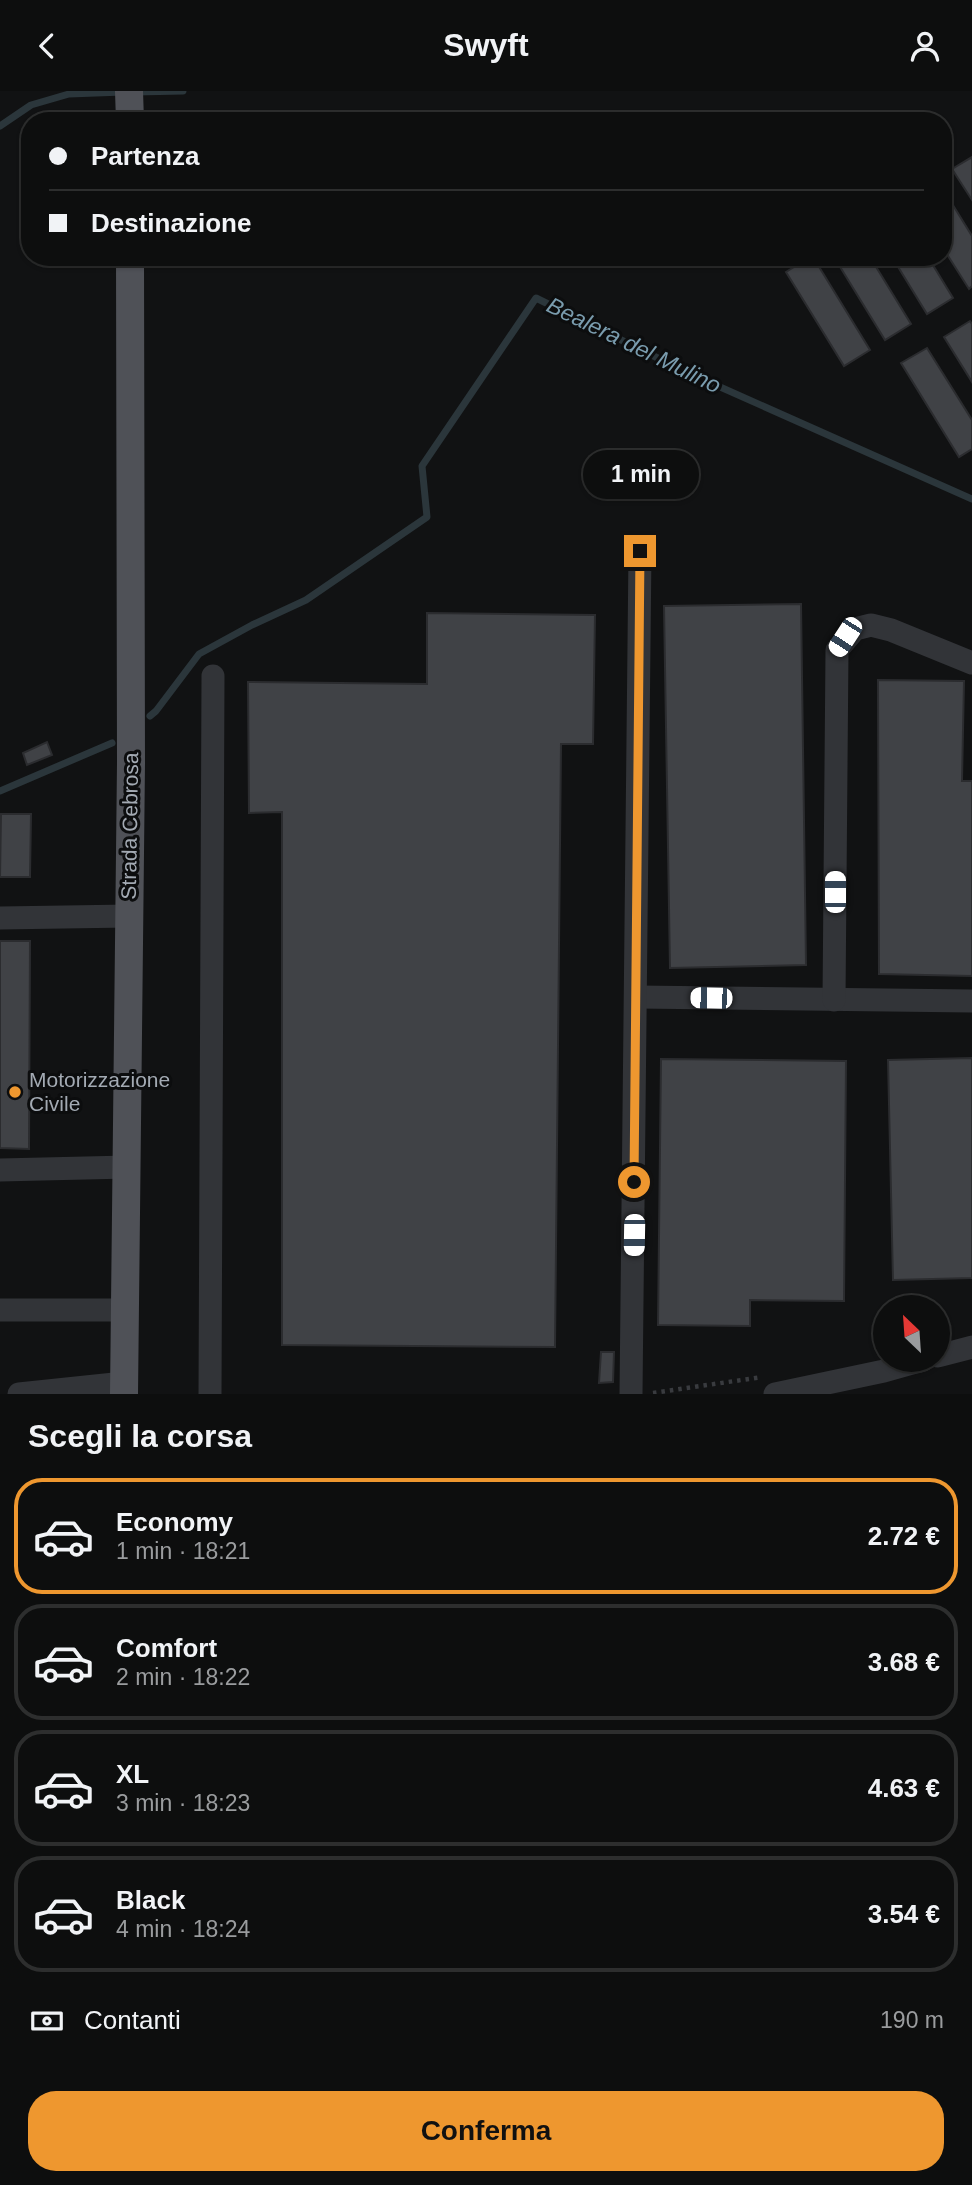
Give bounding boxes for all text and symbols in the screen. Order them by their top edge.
icon: back [28,27,66,65]
text: Swyft [443,27,529,63]
icon: person [906,27,944,65]
text: Partenza [91,141,199,171]
text: Destinazione [91,208,251,238]
water label: Bealera del Mulino [543,292,725,399]
callout: 1 min [582,449,698,498]
text: 1 min [611,461,671,487]
route end [624,535,656,567]
car [825,614,866,660]
street label: Strada Cebrosa [117,752,142,900]
car [825,871,846,913]
car [690,987,733,1009]
place label: Motorizzazione Civile [29,1068,170,1115]
marker: Motorizzazione Civile [7,1084,23,1100]
route start [618,1166,650,1198]
car [624,1214,645,1256]
north arrow [873,1295,950,1372]
map controls [873,1295,950,1372]
text: Scegli la corsa [28,1418,252,1454]
icon: car [32,1505,95,1568]
text: Economy [116,1507,233,1537]
text: 2.72 € [868,1521,940,1551]
text: 1 min · 18:21 [116,1538,250,1564]
icon: car [32,1631,95,1694]
text: Comfort [116,1633,217,1663]
text: 3.68 € [868,1647,940,1677]
text: 2 min · 18:22 [116,1664,250,1690]
icon: car [32,1757,95,1820]
text: XL [116,1759,149,1789]
text: 4.63 € [868,1773,940,1803]
text: 3 min · 18:23 [116,1790,250,1816]
icon: car [32,1883,95,1946]
text: Black [116,1885,185,1915]
text: 3.54 € [868,1899,940,1929]
text: 4 min · 18:24 [116,1916,250,1942]
icon: cash [28,2002,66,2040]
text: Contanti [84,2005,181,2035]
text: 190 m [880,2007,944,2033]
button: Conferma [28,2091,944,2171]

